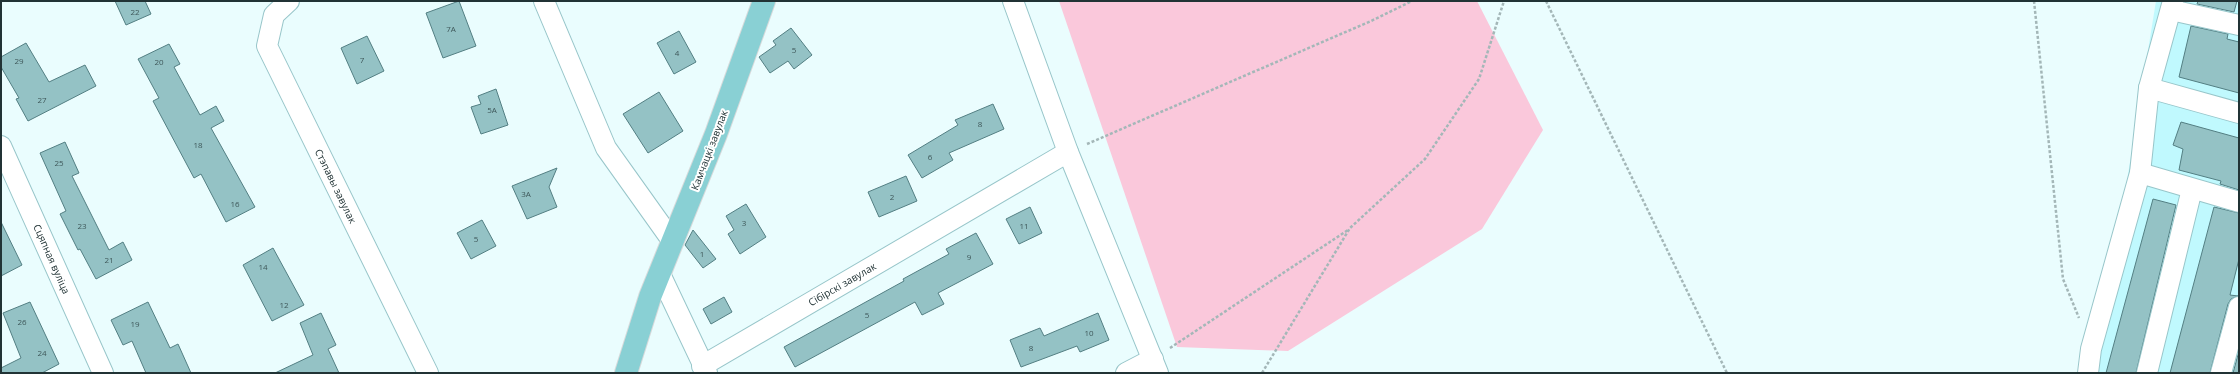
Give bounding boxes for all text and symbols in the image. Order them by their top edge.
house number: 22 [130,6,140,17]
house number: 7А [446,23,457,34]
house number: 5 [792,44,797,55]
house number: 4 [675,47,680,58]
house number: 7 [360,54,365,65]
house number: 29 [14,55,24,66]
house number: 20 [154,56,164,67]
house number: 27 [37,94,47,105]
house number: 5А [487,104,498,115]
street label: Камчацкі завулак [687,107,731,192]
house number: 8 [978,118,983,129]
house number: 18 [193,139,203,150]
street label: Стэпавы завулак [312,146,360,226]
house number: 6 [928,151,933,162]
house number: 25 [54,157,64,168]
house number: 3А [521,188,532,199]
house number: 2 [890,191,895,202]
house number: 16 [230,198,240,209]
house number: 3 [742,217,747,228]
house number: 23 [77,220,87,231]
house number: 11 [1019,220,1029,231]
street label: Сцяпная вуліца [30,222,74,296]
house number: 5 [474,233,479,244]
house number: 1 [700,248,704,259]
house number: 9 [967,251,972,262]
house number: 21 [104,254,114,265]
street label: Сібірскі завулак [806,259,879,309]
house number: 14 [258,261,268,272]
house number: 12 [279,299,289,310]
house number: 5 [865,309,870,320]
house number: 26 [17,316,27,327]
house number: 19 [130,318,140,329]
house number: 10 [1084,327,1094,338]
house number: 8 [1029,342,1034,353]
house number: 24 [37,347,47,358]

